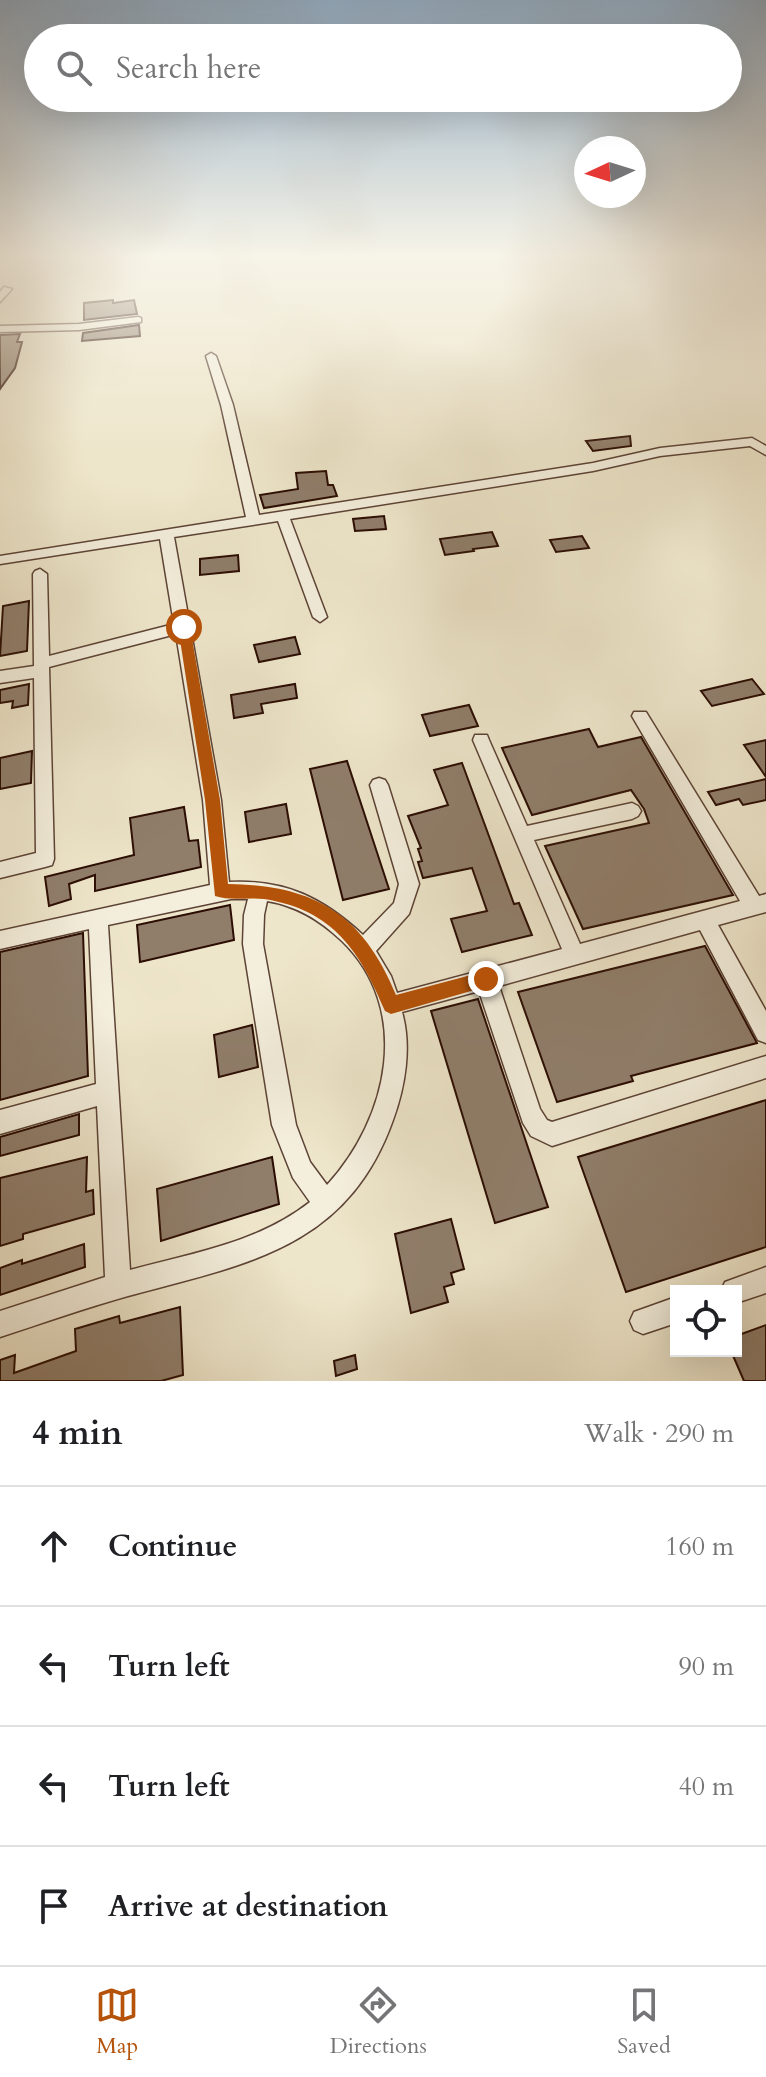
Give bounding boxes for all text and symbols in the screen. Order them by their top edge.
search box [24,24,742,112]
icon: search [52,46,96,90]
text: Search here [116,48,261,89]
north arrow [574,136,646,208]
route start [166,609,202,645]
route end [468,961,504,997]
map controls [670,1285,742,1357]
button: locate [670,1285,742,1357]
text: 4 min [32,1410,123,1456]
text: Walk · 290 m [584,1416,734,1451]
icon: ahead [32,1524,76,1568]
text: Continue [108,1526,237,1567]
text: 160 m [665,1529,734,1564]
icon: left [32,1644,76,1688]
text: Turn left [108,1646,230,1687]
text: 90 m [678,1649,734,1684]
icon: left [32,1764,76,1808]
text: Turn left [108,1766,230,1807]
text: 40 m [678,1769,734,1804]
icon: arrive [32,1884,76,1928]
text: Arrive at destination [108,1886,388,1927]
tab: Map [95,1983,139,2061]
tab: Directions [330,1983,427,2061]
tab: Saved [617,1983,671,2061]

